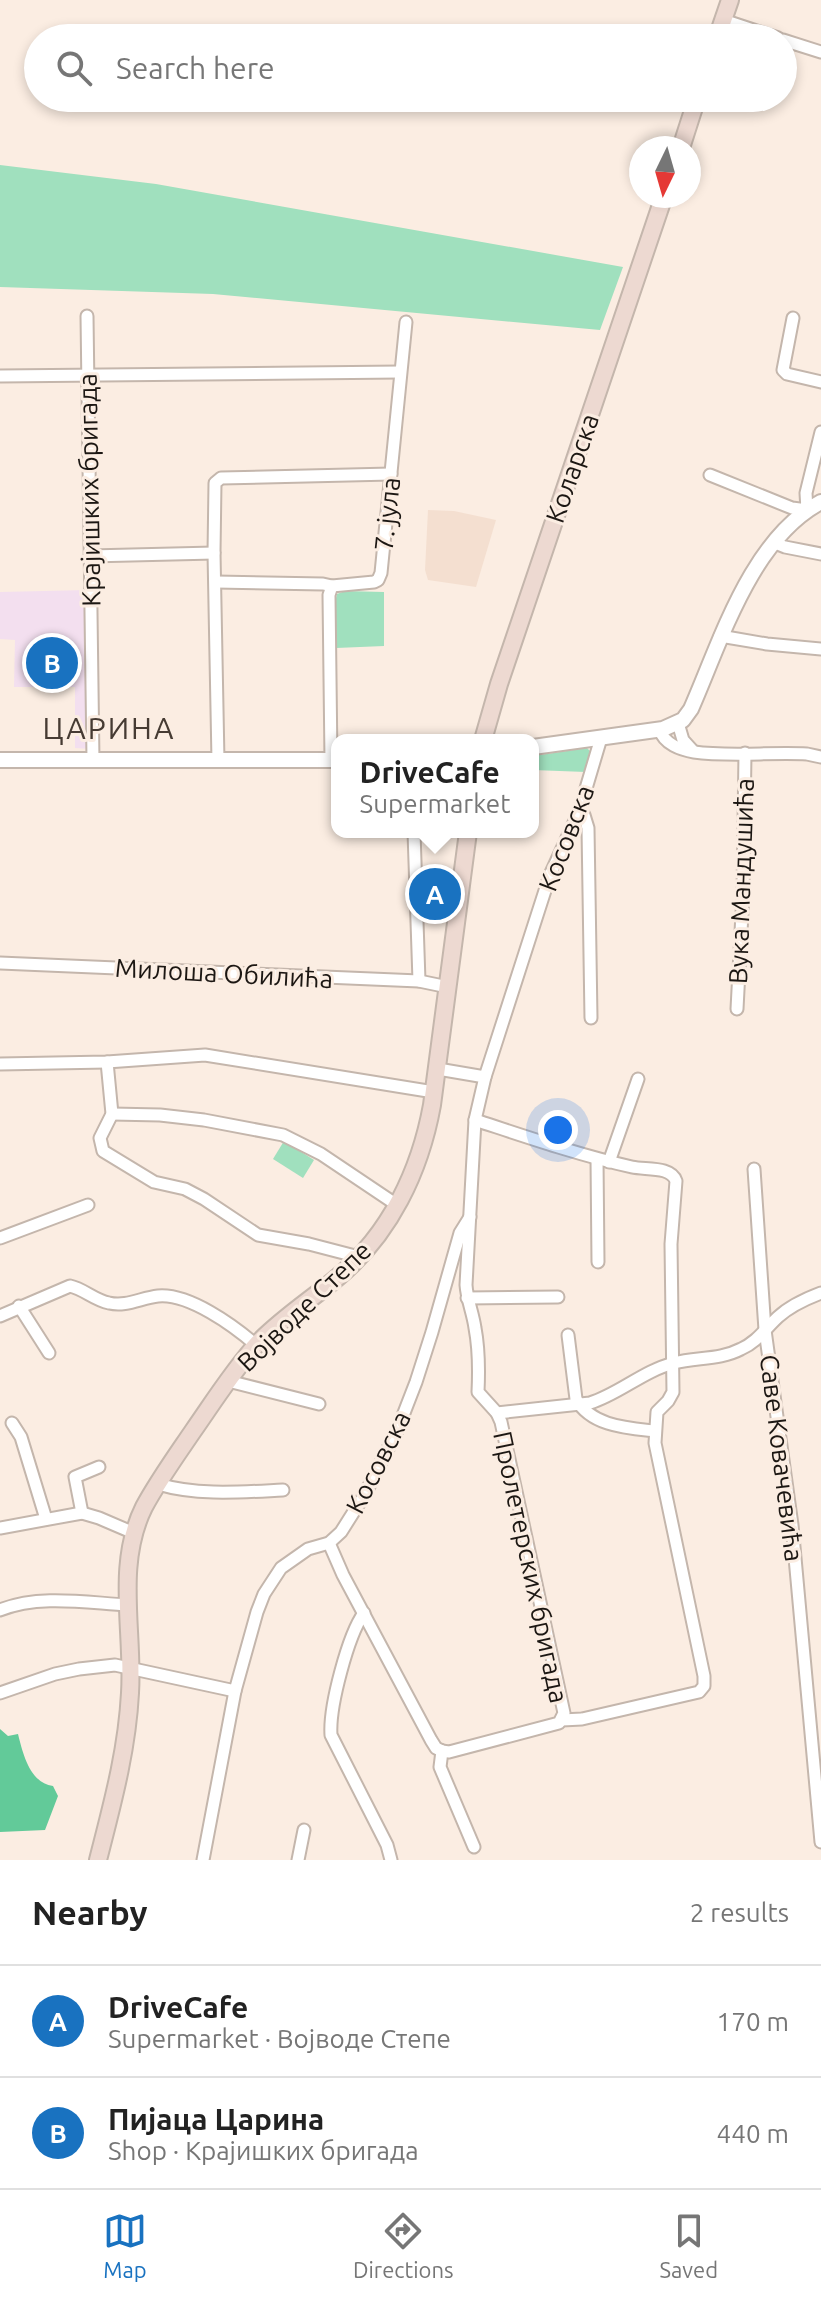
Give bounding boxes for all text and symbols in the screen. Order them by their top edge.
search box [24,24,797,112]
icon: search [52,46,96,90]
text: Search here [116,51,275,85]
north arrow [629,136,701,208]
street label: Крајишких бригада [72,373,106,607]
street label: Коларска [540,410,604,526]
street label: 7. јула [369,476,405,552]
pin: B [26,633,78,693]
district label: ЦАРИНА [42,711,176,745]
popup [331,734,539,838]
text: DriveCafe [360,755,500,789]
street label: Вука Мандушића [723,778,759,984]
street label: Косовска [533,781,599,895]
text: Supermarket [360,789,510,818]
pin: A [409,864,461,924]
street label: Милоша Обилића [114,953,334,993]
your location [538,1110,578,1150]
street label: Војводе Степе [231,1235,377,1377]
street label: Саве Ковачевића [755,1353,809,1563]
street label: Косовска [340,1406,416,1518]
street label: Пролетерских бригада [488,1428,574,1706]
text: Nearby [32,1893,147,1931]
text: 2 results [690,1898,789,1927]
text: DriveCafe [108,1990,248,2024]
text: A [49,2007,67,2036]
text: 170 m [717,2007,789,2036]
text: Supermarket · Војводе Степе [108,2024,451,2053]
text: Пијаца Царина [108,2102,324,2136]
text: B [49,2119,67,2148]
text: 440 m [717,2119,789,2148]
text: Shop · Крајишких бригада [108,2136,419,2165]
tab: Map [103,2209,147,2282]
tab: Directions [353,2209,454,2282]
tab: Saved [659,2209,718,2282]

